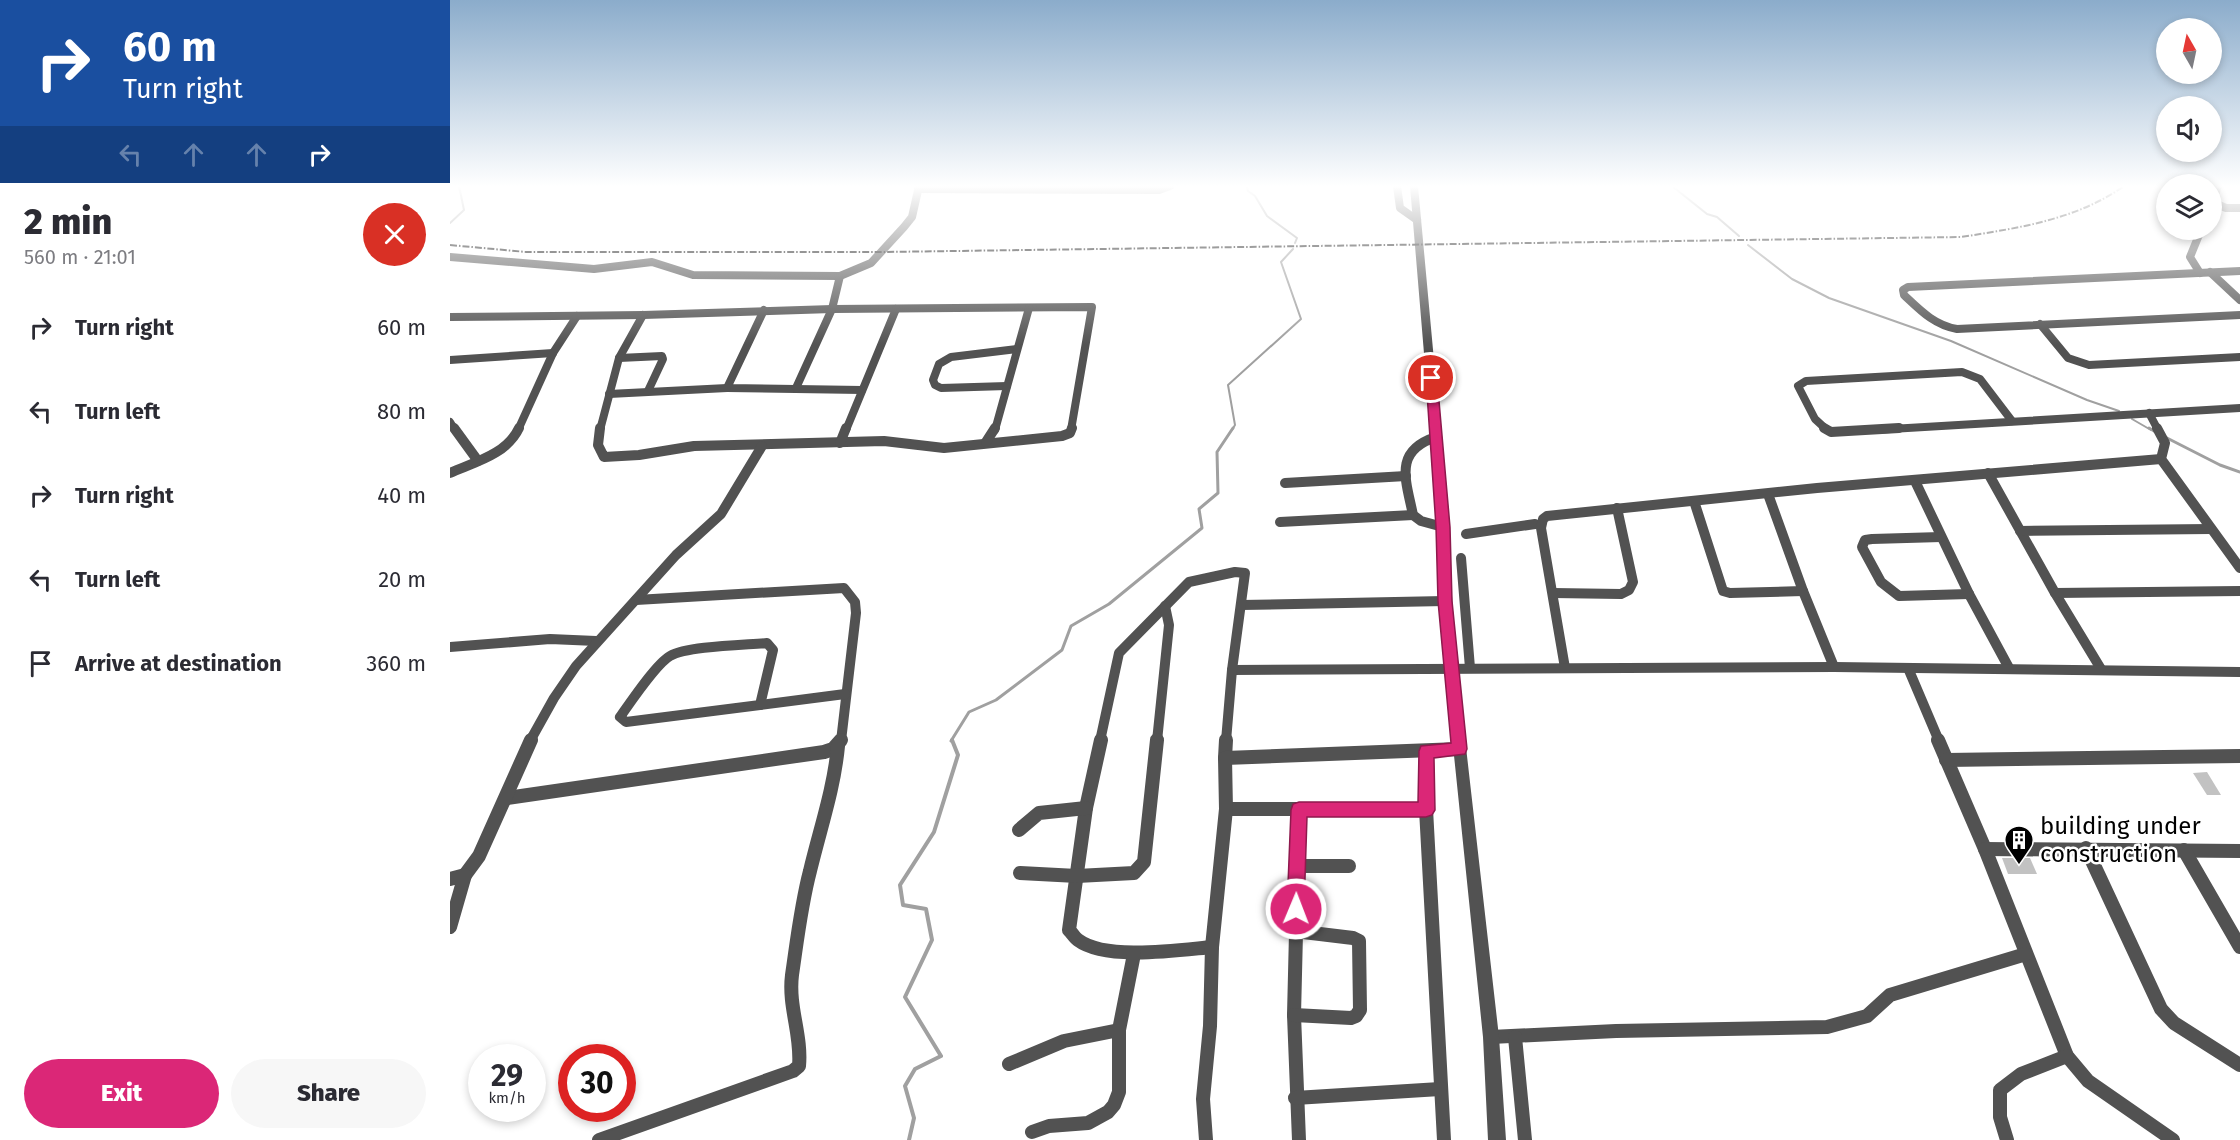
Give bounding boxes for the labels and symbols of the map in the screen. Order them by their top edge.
north arrow [2156,18,2222,84]
pin [1405,352,1456,403]
place label: building under construction [2040,812,2201,868]
building icon: building under construction [2003,824,2035,866]
position arrow [1264,877,1328,941]
speed limit sign: 30 [558,1044,636,1122]

